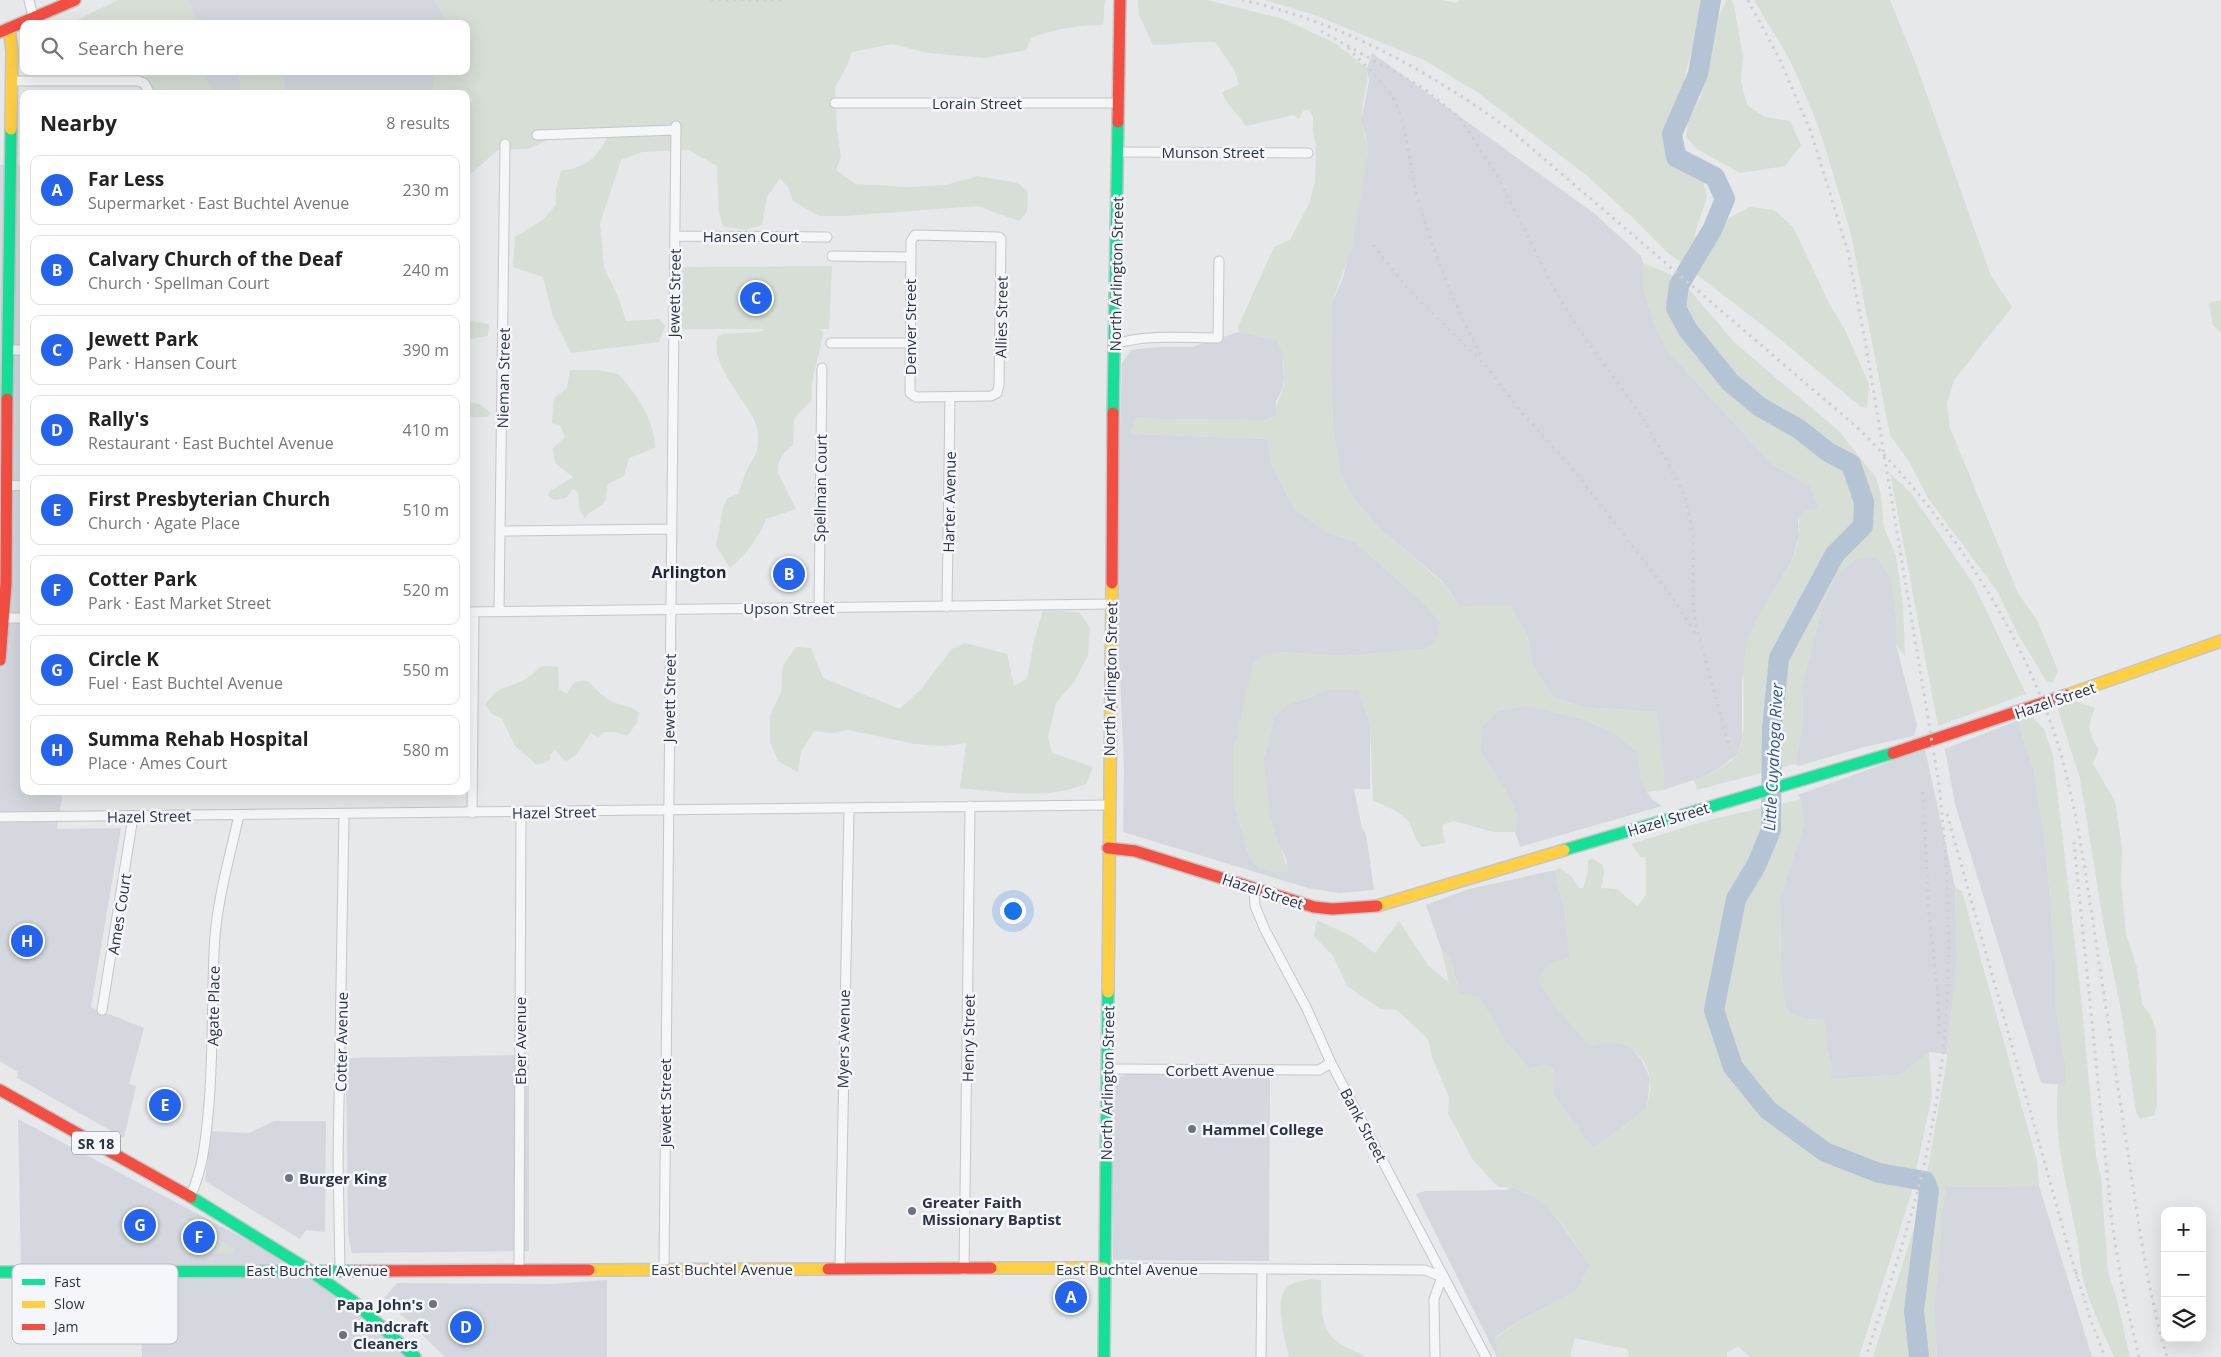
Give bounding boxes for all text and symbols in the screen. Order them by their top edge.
search box [20,20,470,75]
icon: search [38,34,66,62]
text: Search here [78,35,184,61]
street label: Lorain Street [932,93,1022,113]
text: Nearby [40,109,117,137]
text: 8 results [386,112,450,134]
street label: Munson Street [1161,142,1265,162]
text: Far Less [88,166,164,192]
text: A [51,179,63,201]
text: 230 m [403,179,449,201]
text: Supermarket · East Buchtel Avenue [88,192,349,214]
street label: North Arlington Street [1105,196,1127,352]
street label: Hansen Court [703,226,799,246]
text: Calvary Church of the Deaf [88,246,342,272]
street label: Jewett Street [663,248,685,340]
text: B [52,259,62,281]
text: 240 m [403,259,449,281]
text: Church · Spellman Court [88,272,269,294]
street label: Allies Street [990,276,1012,358]
pin: C [740,279,772,317]
street label: Denver Street [900,279,920,375]
text: Jewett Park [88,326,198,352]
street label: Nieman Street [492,327,514,429]
text: C [52,339,62,361]
text: 390 m [403,339,449,361]
text: Park · Hansen Court [88,352,237,374]
text: Rally's [88,406,149,432]
text: D [51,419,63,441]
text: 410 m [403,419,449,441]
text: Restaurant · East Buchtel Avenue [88,432,334,454]
street label: Spellman Court [809,434,831,542]
street label: Harter Avenue [938,451,960,553]
text: First Presbyterian Church [88,486,330,512]
text: E [53,499,61,521]
text: 510 m [403,499,449,521]
text: Church · Agate Place [88,512,240,534]
pin: B [773,555,805,593]
district label: Arlington [652,561,727,583]
text: Cotter Park [88,566,197,592]
text: F [53,579,61,601]
text: 520 m [403,579,449,601]
text: Park · East Market Street [88,592,271,614]
street label: Upson Street [743,598,835,618]
street label: North Arlington Street [1099,601,1121,757]
text: Circle K [88,646,159,672]
street label: Jewett Street [658,653,680,745]
text: G [51,659,63,681]
text: 550 m [403,659,449,681]
text: Fuel · East Buchtel Avenue [88,672,283,694]
street label: Hazel Street [2012,677,2098,723]
water label: Little Cuyahoga River [1758,682,1788,831]
text: Summa Rehab Hospital [88,726,308,752]
text: H [51,739,63,761]
text: 580 m [403,739,449,761]
text: Place · Ames Court [88,752,227,774]
street label: Hazel Street [1625,797,1711,841]
street label: Hazel Street [512,801,596,823]
street label: Hazel Street [107,805,191,827]
street label: Hazel Street [1220,868,1306,914]
street label: Ames Court [103,872,135,956]
your location [1000,898,1026,924]
pin: H [11,922,43,960]
street label: Agate Place [202,966,224,1046]
street label: Myers Avenue [832,989,854,1089]
street label: Cotter Avenue [330,992,352,1092]
street label: Henry Street [957,994,979,1082]
street label: Eber Avenue [510,997,530,1085]
street label: North Arlington Street [1096,1005,1118,1161]
street label: Jewett Street [655,1059,675,1149]
street label: Corbett Avenue [1165,1060,1275,1080]
street label: Bank Street [1336,1085,1392,1165]
pin: E [149,1086,181,1124]
place label: Hammel College [1202,1119,1324,1139]
marker: Hammel College [1186,1123,1198,1135]
road number: SR 18 [72,1132,120,1154]
place label: Burger King [299,1168,387,1188]
marker: Burger King [283,1172,295,1184]
place label: Greater Faith Missionary Baptist [922,1192,1062,1229]
marker: Greater Faith Missionary Baptist [906,1205,918,1217]
pin: G [124,1206,156,1244]
map controls [2161,1207,2206,1342]
button: + [2161,1207,2206,1252]
pin: F [183,1218,215,1256]
button: − [2161,1252,2206,1297]
street label: East Buchtel Avenue [651,1259,793,1279]
street label: East Buchtel Avenue [1056,1259,1198,1279]
street label: East Buchtel Avenue [246,1260,388,1280]
legend [12,1264,178,1344]
text: Fast [54,1272,81,1291]
pin: A [1055,1278,1087,1316]
text: Slow [54,1294,85,1313]
place label: Papa John's [337,1294,423,1314]
button: layers [2161,1297,2206,1342]
marker: Papa John's [427,1298,439,1310]
pin: D [450,1308,482,1346]
place label: Handcraft Cleaners [353,1316,429,1353]
text: Jam [52,1317,79,1336]
marker: Handcraft Cleaners [337,1329,349,1341]

